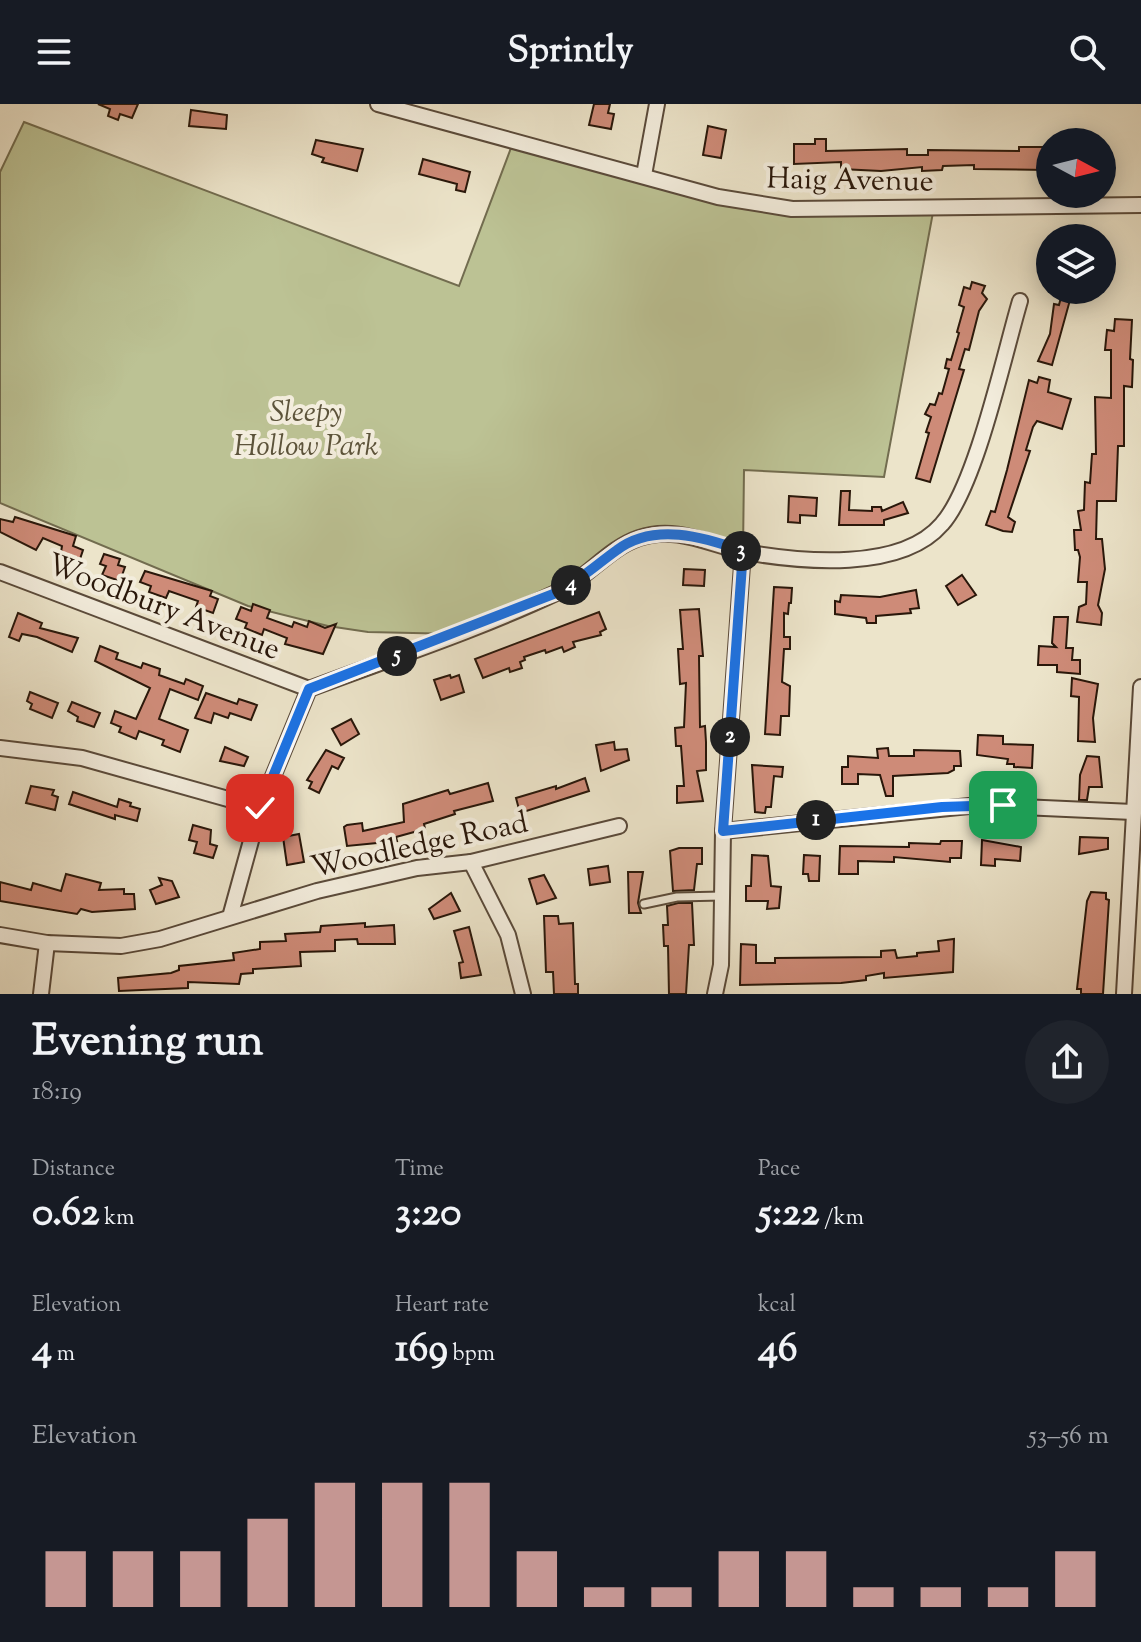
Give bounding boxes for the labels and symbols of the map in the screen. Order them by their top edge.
north arrow [1036,128,1116,208]
street label: Haig Avenue [766,159,934,204]
park label: Sleepy Hollow Park [234,392,378,469]
pin: 3 [721,531,761,571]
street label: Woodbury Avenue [40,544,286,673]
pin: 4 [551,565,591,605]
pin: 5 [377,636,417,676]
pin: 2 [710,717,750,757]
pin [969,771,1037,839]
pin [226,774,294,842]
pin: 1 [796,800,836,840]
street label: Woodledge Road [307,802,532,890]

